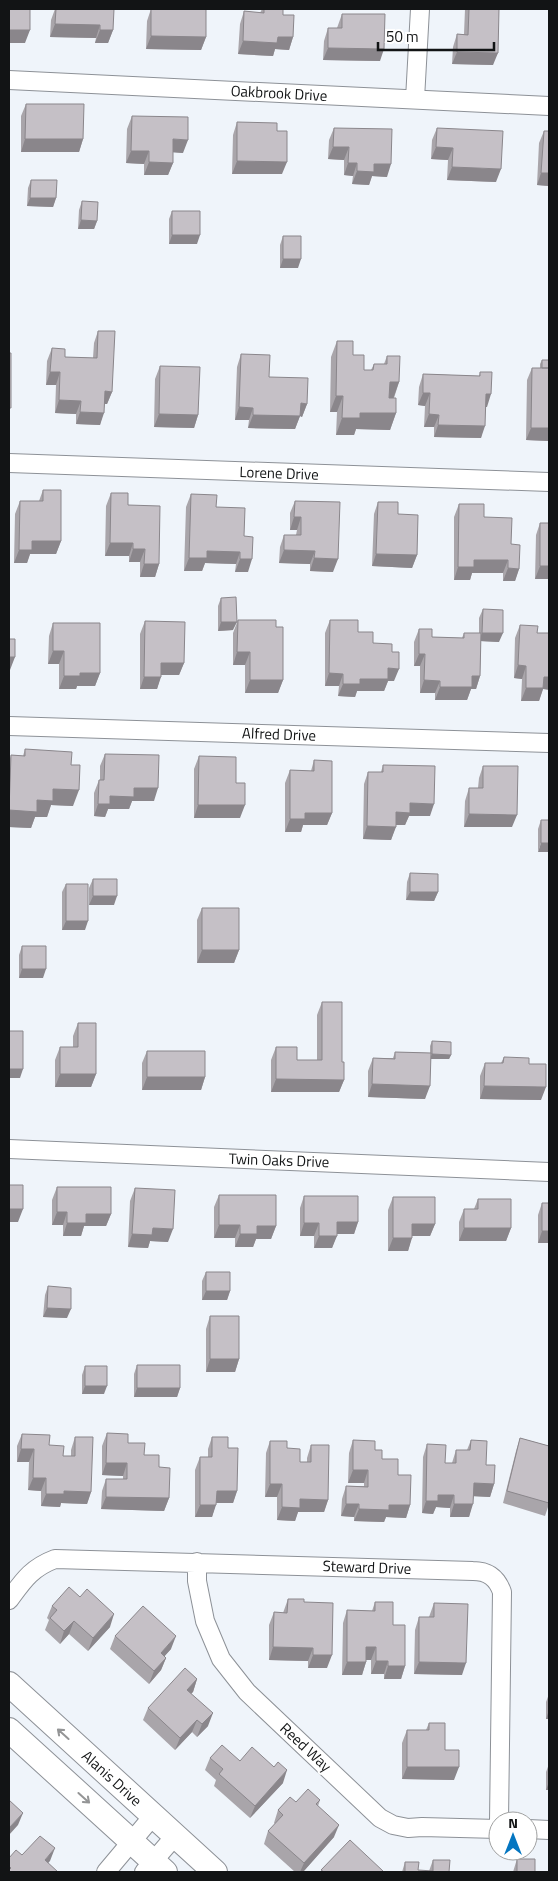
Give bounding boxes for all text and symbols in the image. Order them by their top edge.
scale bar [378,20,494,52]
text: 50 m [386,25,419,48]
street label: Oakbrook Drive [230,79,328,107]
street label: Lorene Drive [239,460,319,486]
street label: Alfred Drive [242,721,316,747]
street label: Twin Oaks Drive [228,1147,330,1173]
street label: Steward Drive [322,1554,412,1580]
street label: Reed Way [275,1717,337,1777]
one-way arrow [56,1728,69,1739]
street label: Alanis Drive [77,1745,147,1811]
one-way arrow [77,1793,90,1804]
north arrow [488,1811,538,1861]
text: N [508,1812,518,1833]

